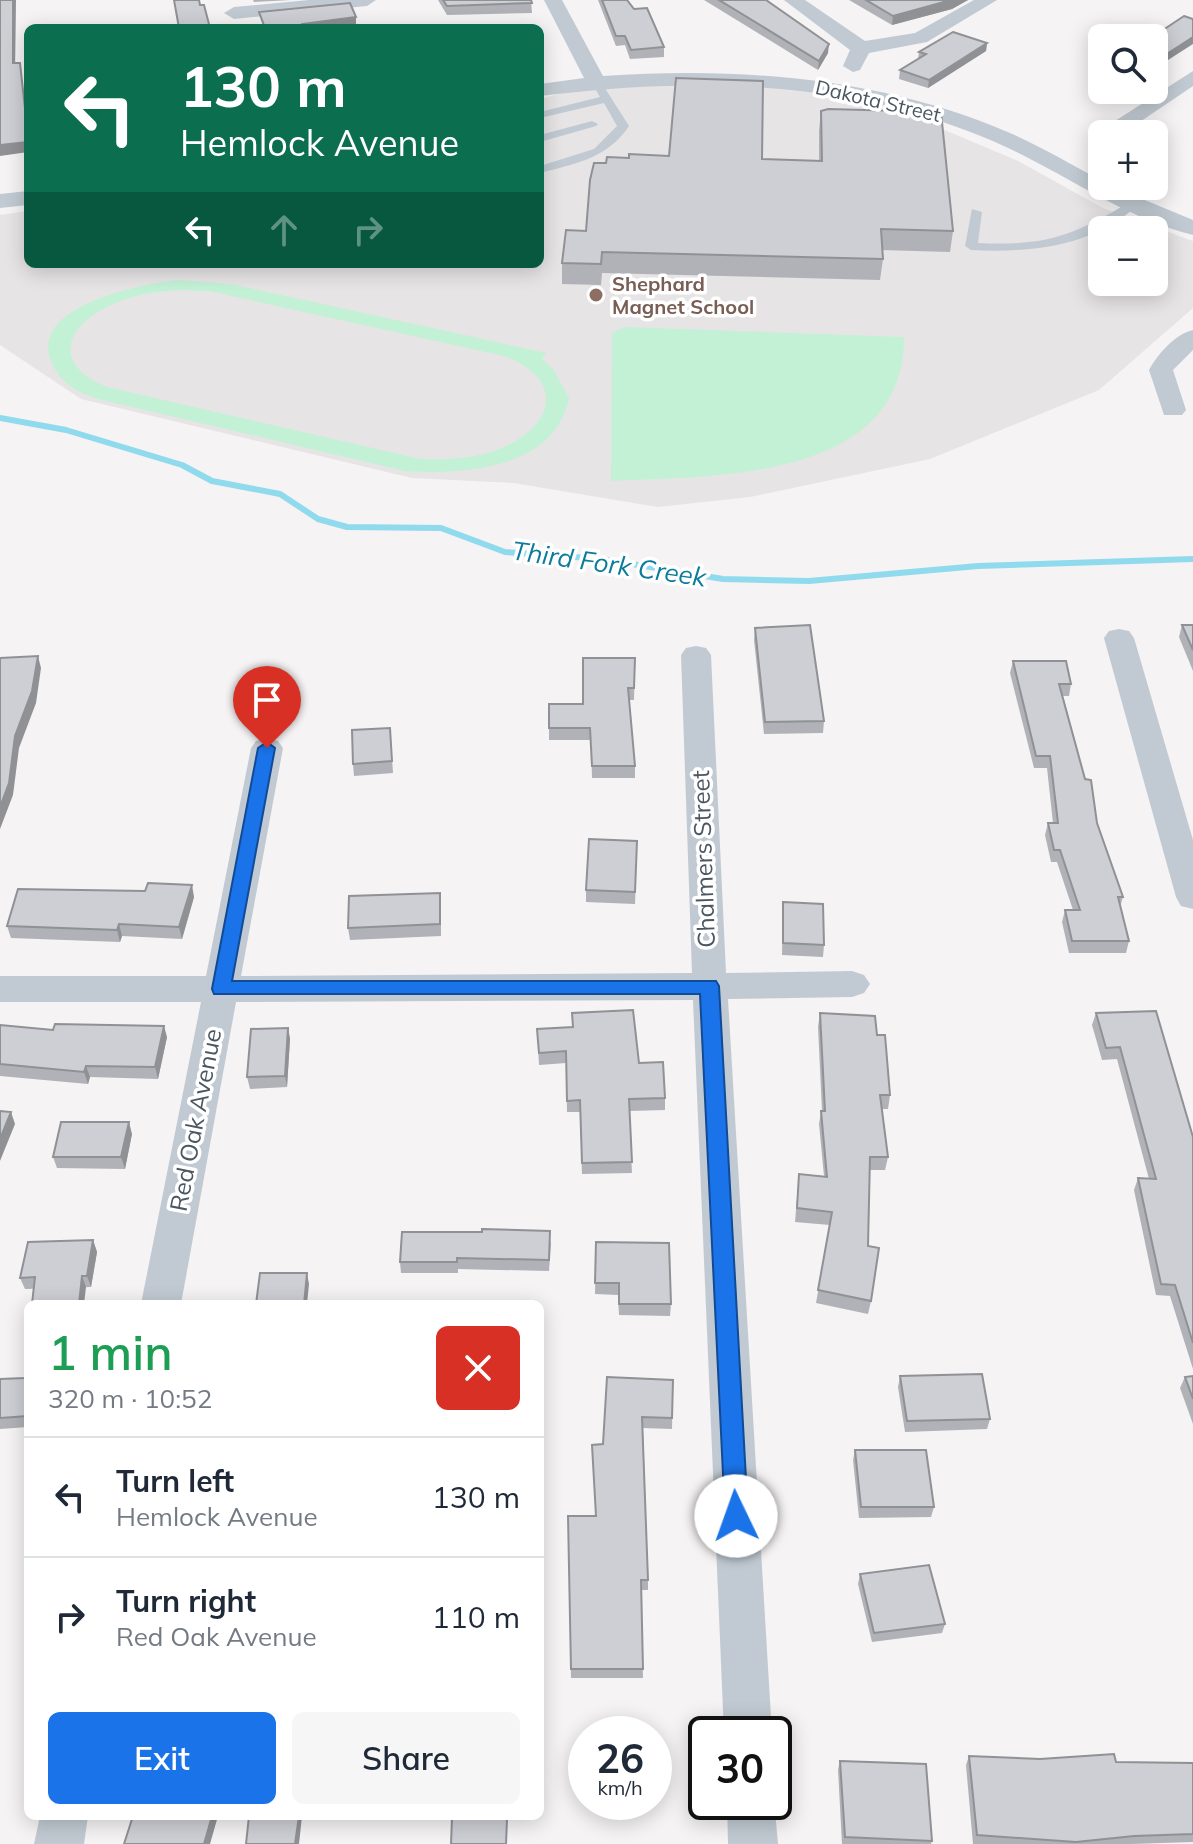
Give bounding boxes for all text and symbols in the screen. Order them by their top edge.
map controls [1088,24,1168,296]
button: search [1088,24,1168,104]
text: 130 m [180,51,347,121]
icon: left [48,56,152,160]
street label: Dakota Street [813,74,943,127]
text: Hemlock Avenue [180,120,459,165]
button: + [1088,120,1168,200]
icon: left [178,208,222,252]
icon: ahead [262,208,306,252]
icon: right [346,208,390,252]
button: − [1088,216,1168,296]
place label: Shephard Magnet School [612,271,754,319]
marker: Shephard Magnet School [587,286,605,304]
water label: Third Fork Creek [510,534,709,594]
pin [233,666,301,748]
icon: arrive [245,678,289,722]
street label: Chalmers Street [685,770,721,948]
street label: Red Oak Avenue [163,1026,227,1214]
text: 1 min [48,1322,173,1382]
button: close [436,1326,520,1410]
text: 320 m · 10:52 [48,1382,212,1415]
text: Turn left [116,1462,234,1500]
position arrow [694,1474,778,1558]
icon: left [48,1475,92,1519]
text: 130 m [432,1478,520,1516]
text: Hemlock Avenue [116,1500,318,1533]
text: Turn right [116,1582,256,1620]
icon: right [48,1595,92,1639]
text: 110 m [432,1598,520,1636]
text: Red Oak Avenue [116,1620,317,1653]
button: Exit [48,1712,276,1804]
button: Share [292,1712,520,1804]
speed limit sign: 30 [688,1716,792,1820]
text: 26 [596,1733,644,1783]
text: km/h [597,1775,643,1800]

